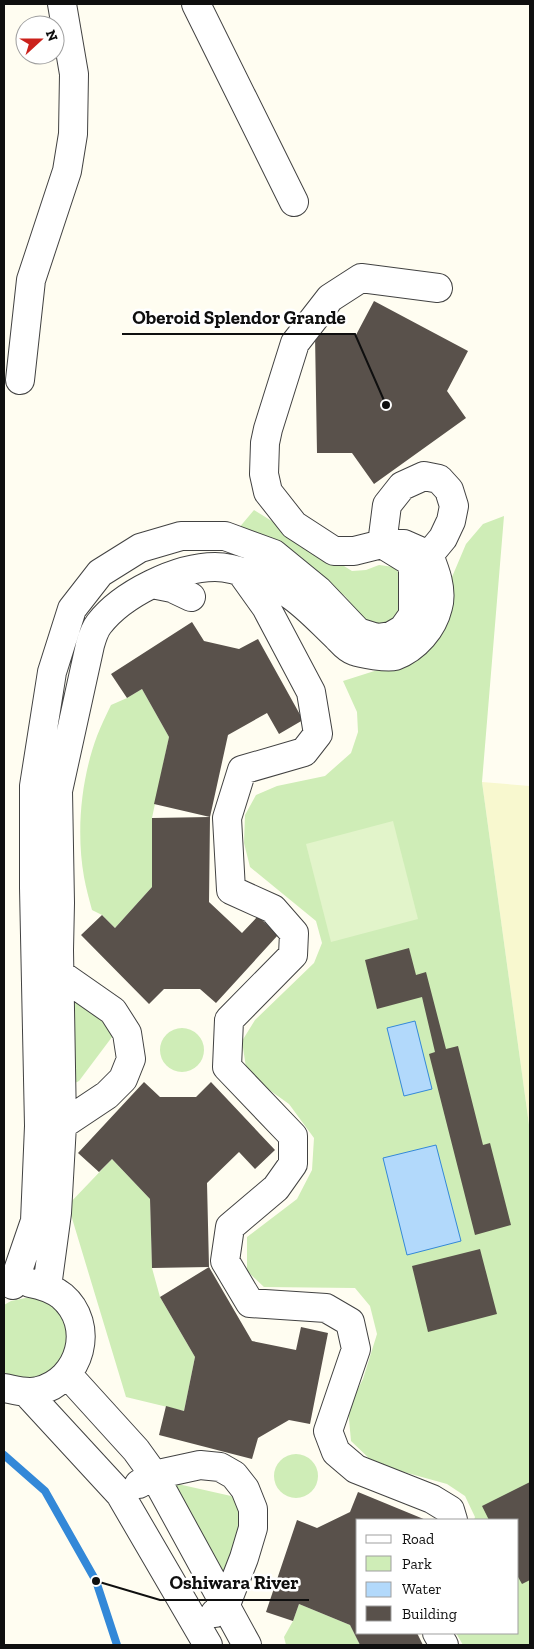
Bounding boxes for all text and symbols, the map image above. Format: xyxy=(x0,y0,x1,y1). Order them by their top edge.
north arrow xyxy=(15,15,65,65)
text: N xyxy=(42,28,62,44)
callout: Oberoid Splendor Grande xyxy=(122,300,355,334)
text: Oberoid Splendor Grande xyxy=(132,306,346,329)
legend xyxy=(356,1519,519,1634)
text: Road xyxy=(402,1530,435,1548)
text: Park xyxy=(402,1555,432,1573)
callout: Oshiwara River xyxy=(160,1566,309,1600)
text: Oshiwara River xyxy=(169,1571,299,1594)
text: Water xyxy=(402,1580,442,1598)
text: Building xyxy=(402,1605,457,1623)

